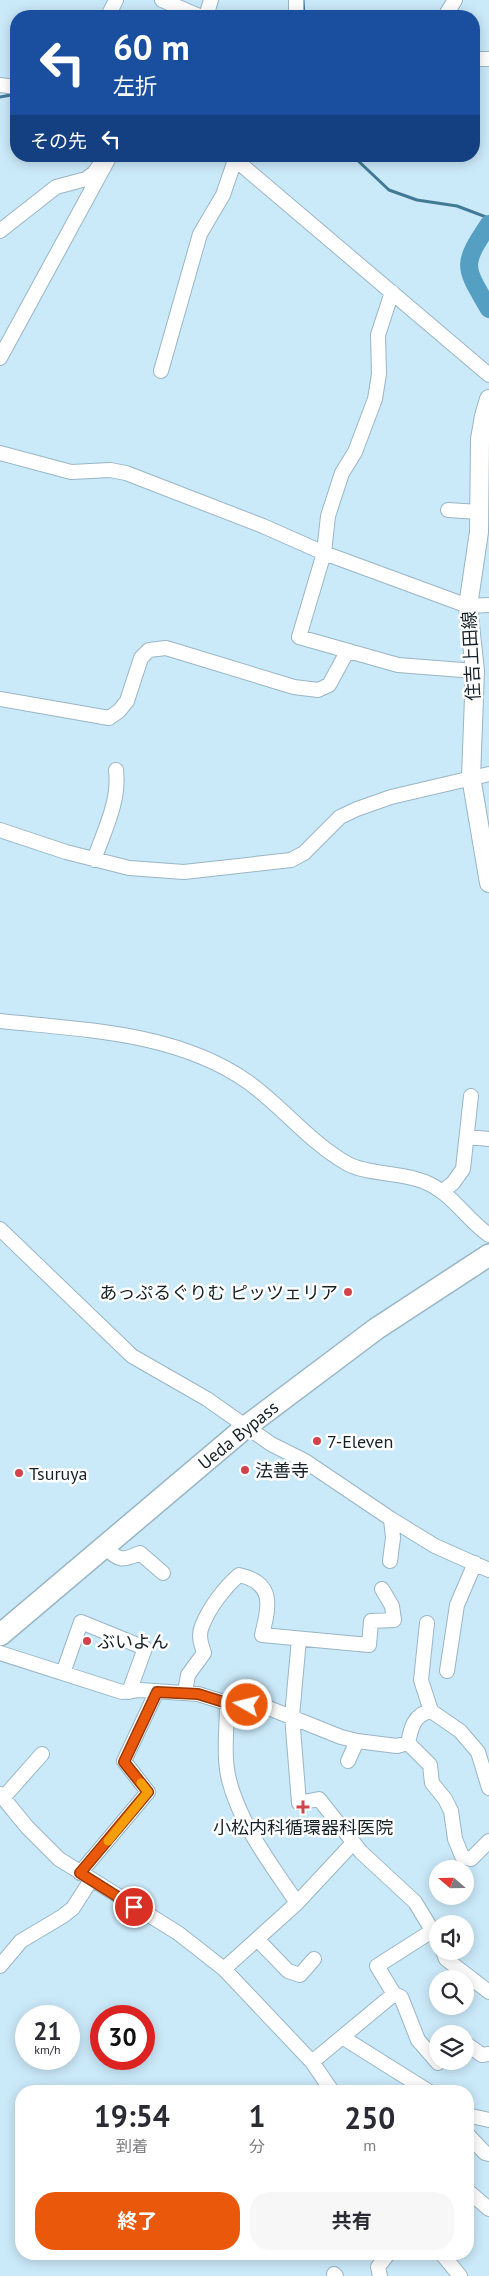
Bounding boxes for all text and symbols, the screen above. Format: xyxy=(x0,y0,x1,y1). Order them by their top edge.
text: 60 m xyxy=(113,24,190,70)
icon: left xyxy=(30,30,95,95)
text: 左折 xyxy=(113,72,157,100)
icon: left xyxy=(97,125,125,153)
text: その先 xyxy=(30,129,87,153)
street label: 住吉上田線 xyxy=(457,610,485,702)
place label: あっぷるぐりむ ピッツェリア xyxy=(99,1281,338,1304)
marker: あっぷるぐりむ ピッツェリア xyxy=(342,1286,354,1298)
street label: Ueda Bypass xyxy=(193,1396,283,1474)
place label: 7-Eleven xyxy=(327,1430,393,1453)
marker: 7-Eleven xyxy=(311,1435,323,1447)
place label: 法善寺 xyxy=(255,1459,309,1482)
place label: Tsuruya xyxy=(29,1462,88,1485)
marker: 法善寺 xyxy=(239,1464,251,1476)
marker: Tsuruya xyxy=(13,1467,25,1479)
place label: ぶいよん xyxy=(97,1630,169,1653)
marker: ぶいよん xyxy=(81,1635,93,1647)
position arrow xyxy=(220,1678,272,1730)
marker: 小松内科循環器科医院 xyxy=(296,1800,310,1814)
place label: 小松内科循環器科医院 xyxy=(213,1816,393,1839)
north arrow xyxy=(429,1860,474,1905)
map controls xyxy=(429,1860,474,2070)
pin xyxy=(113,1886,155,1928)
icon: arrive xyxy=(120,1893,148,1921)
button: sound xyxy=(429,1915,474,1960)
button: search xyxy=(429,1970,474,2015)
speed limit sign: 30 xyxy=(90,2005,155,2070)
text: 21 xyxy=(33,2015,62,2047)
button: layers xyxy=(429,2025,474,2070)
text: km/h xyxy=(34,2042,61,2057)
text: 19:54 xyxy=(94,2096,170,2135)
text: 1 xyxy=(249,2096,266,2135)
text: 250 xyxy=(344,2098,395,2137)
text: m xyxy=(363,2135,376,2155)
text: 到着 xyxy=(116,2136,148,2156)
text: 分 xyxy=(249,2136,265,2156)
button: 終了 xyxy=(35,2192,240,2250)
button: 共有 xyxy=(250,2192,454,2250)

